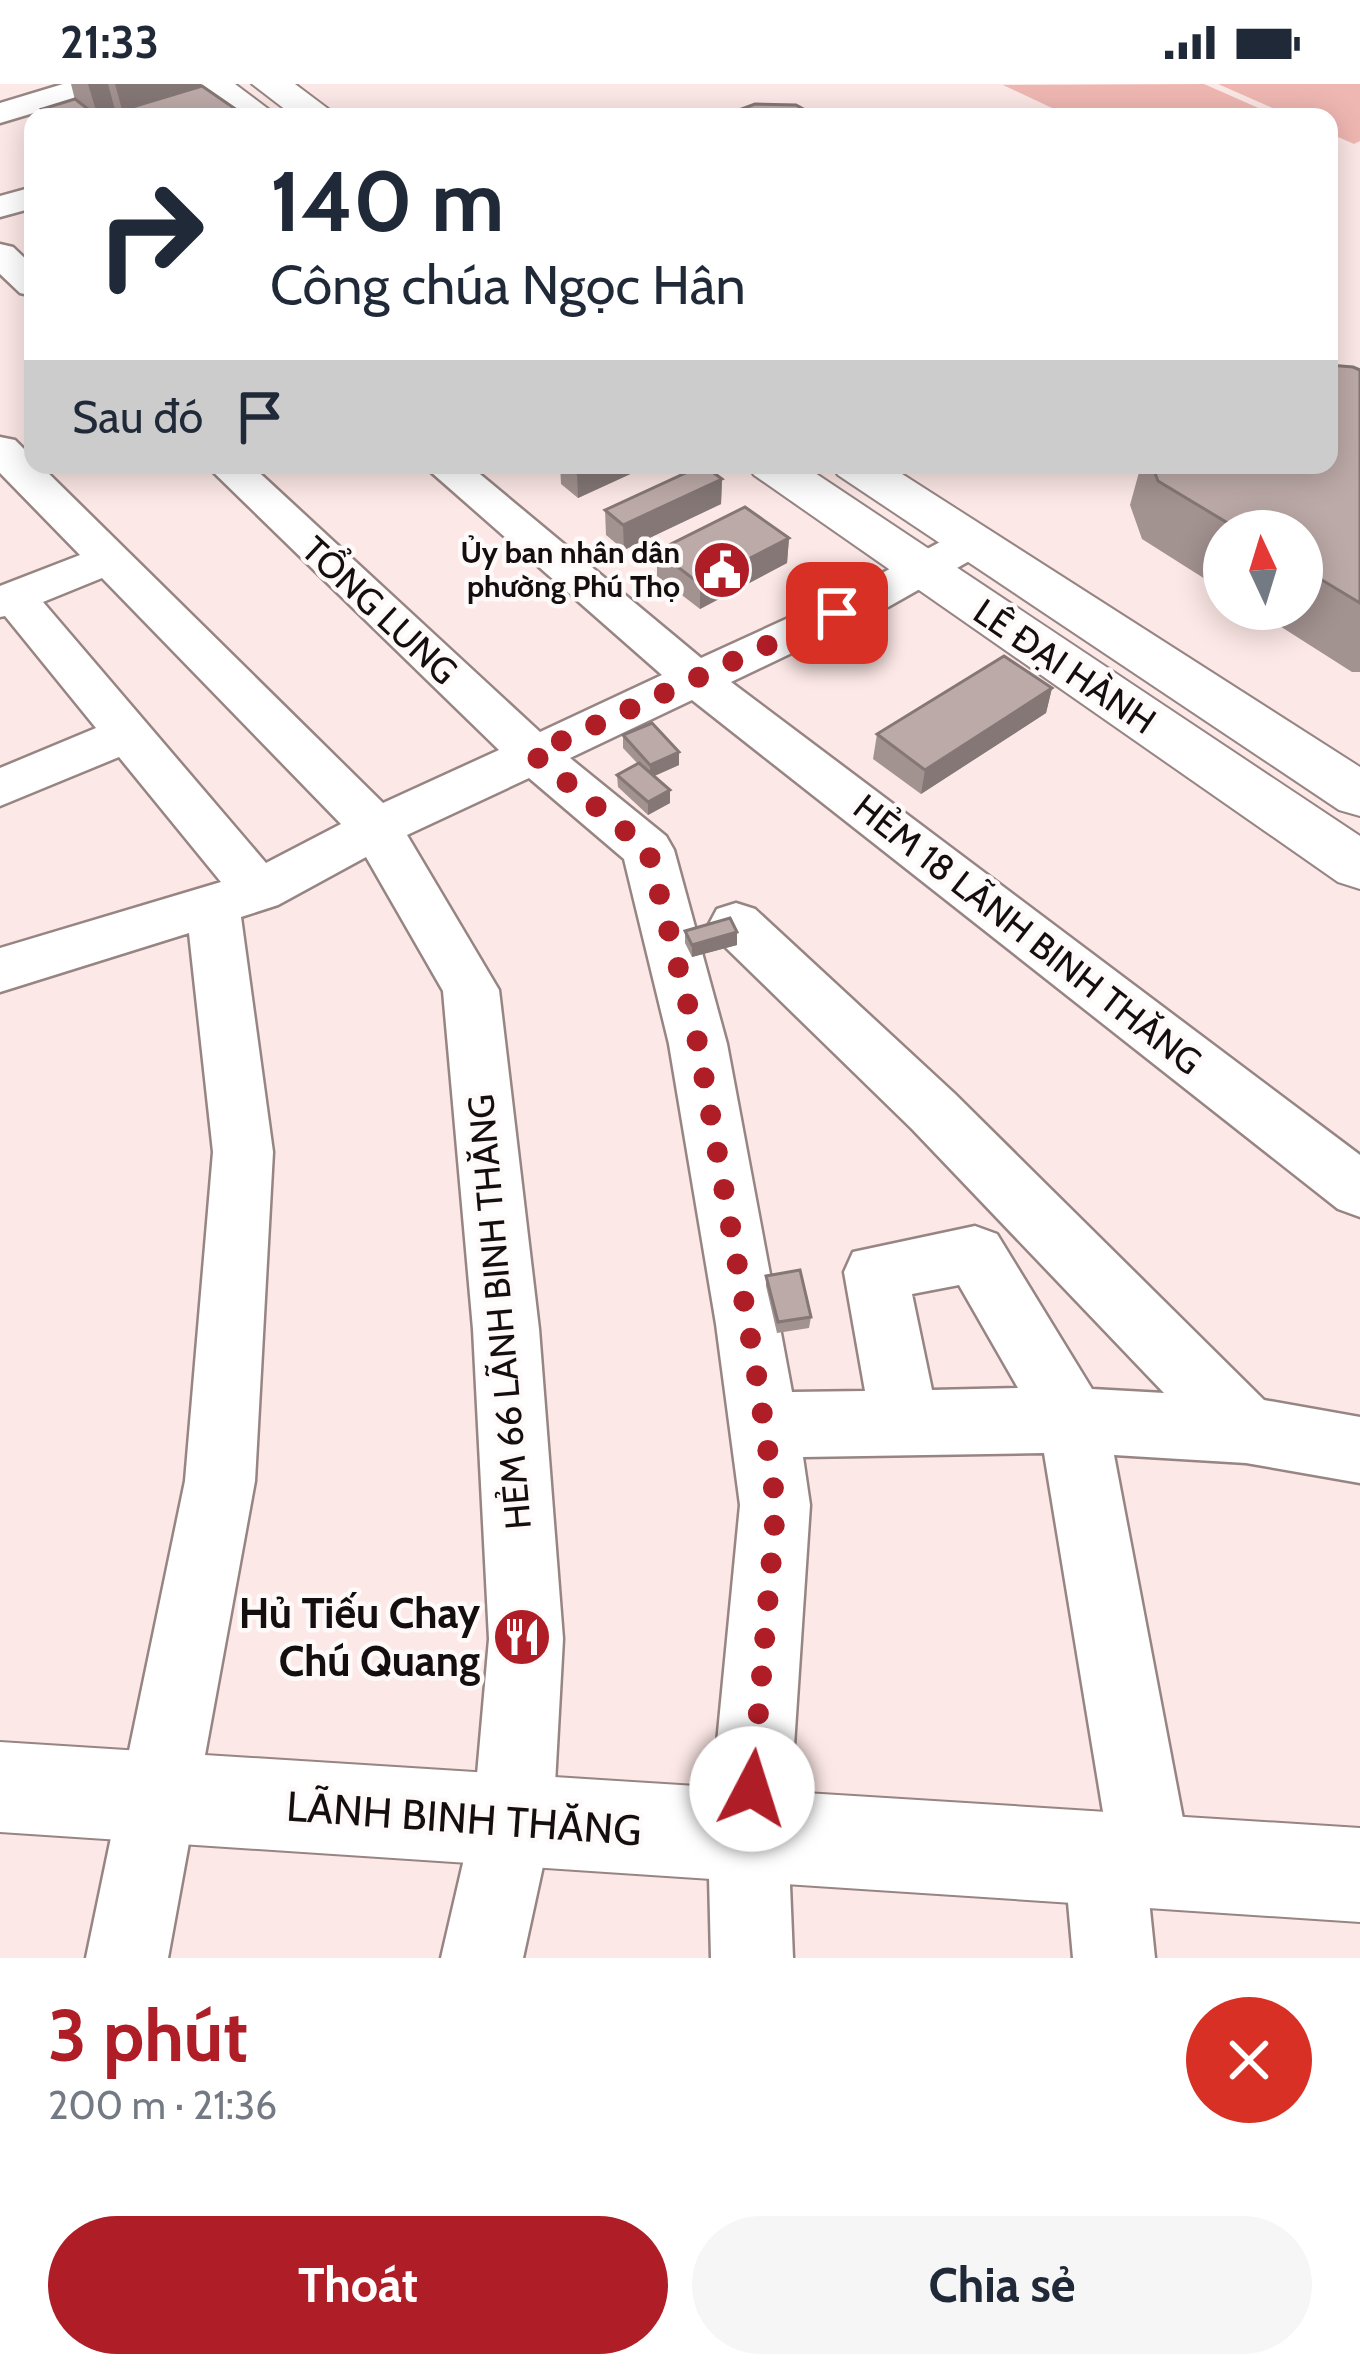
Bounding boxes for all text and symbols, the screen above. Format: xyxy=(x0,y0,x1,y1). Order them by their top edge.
text: 21:33 xyxy=(60,15,159,69)
text: 140 m xyxy=(270,150,504,252)
icon: right xyxy=(72,156,228,312)
text: Công chúa Ngọc Hân xyxy=(270,252,746,318)
icon: arrive xyxy=(227,384,293,450)
text: Sau đó xyxy=(72,390,203,444)
north arrow xyxy=(1203,510,1323,630)
map controls xyxy=(1203,510,1323,630)
street label: TỔNG LUNG xyxy=(293,525,468,693)
place label: Ủy ban nhân dân phường Phú Thọ xyxy=(460,534,680,605)
public building icon: Ủy ban nhân dân phường Phú Thọ xyxy=(691,539,753,601)
pin xyxy=(786,562,888,664)
icon: arrive xyxy=(804,580,870,646)
street label: LÊ ĐẠI HÀNH xyxy=(966,589,1164,743)
street label: HẺM 18 LÃNH BINH THĂNG xyxy=(845,785,1211,1083)
street label: HẺM 66 LÃNH BINH THĂNG xyxy=(458,1093,540,1531)
place label: Hủ Tiếu Chay Chú Quang xyxy=(239,1587,480,1687)
restaurant icon: Hủ Tiếu Chay Chú Quang xyxy=(491,1606,553,1668)
position arrow xyxy=(689,1726,815,1852)
street label: LÃNH BINH THĂNG xyxy=(285,1780,643,1856)
text: 3 phút xyxy=(48,1992,248,2079)
button: close xyxy=(1186,1997,1312,2123)
text: 200 m · 21:36 xyxy=(48,2081,277,2129)
button: Thoát xyxy=(48,2216,668,2354)
button: Chia sẻ xyxy=(692,2216,1312,2354)

